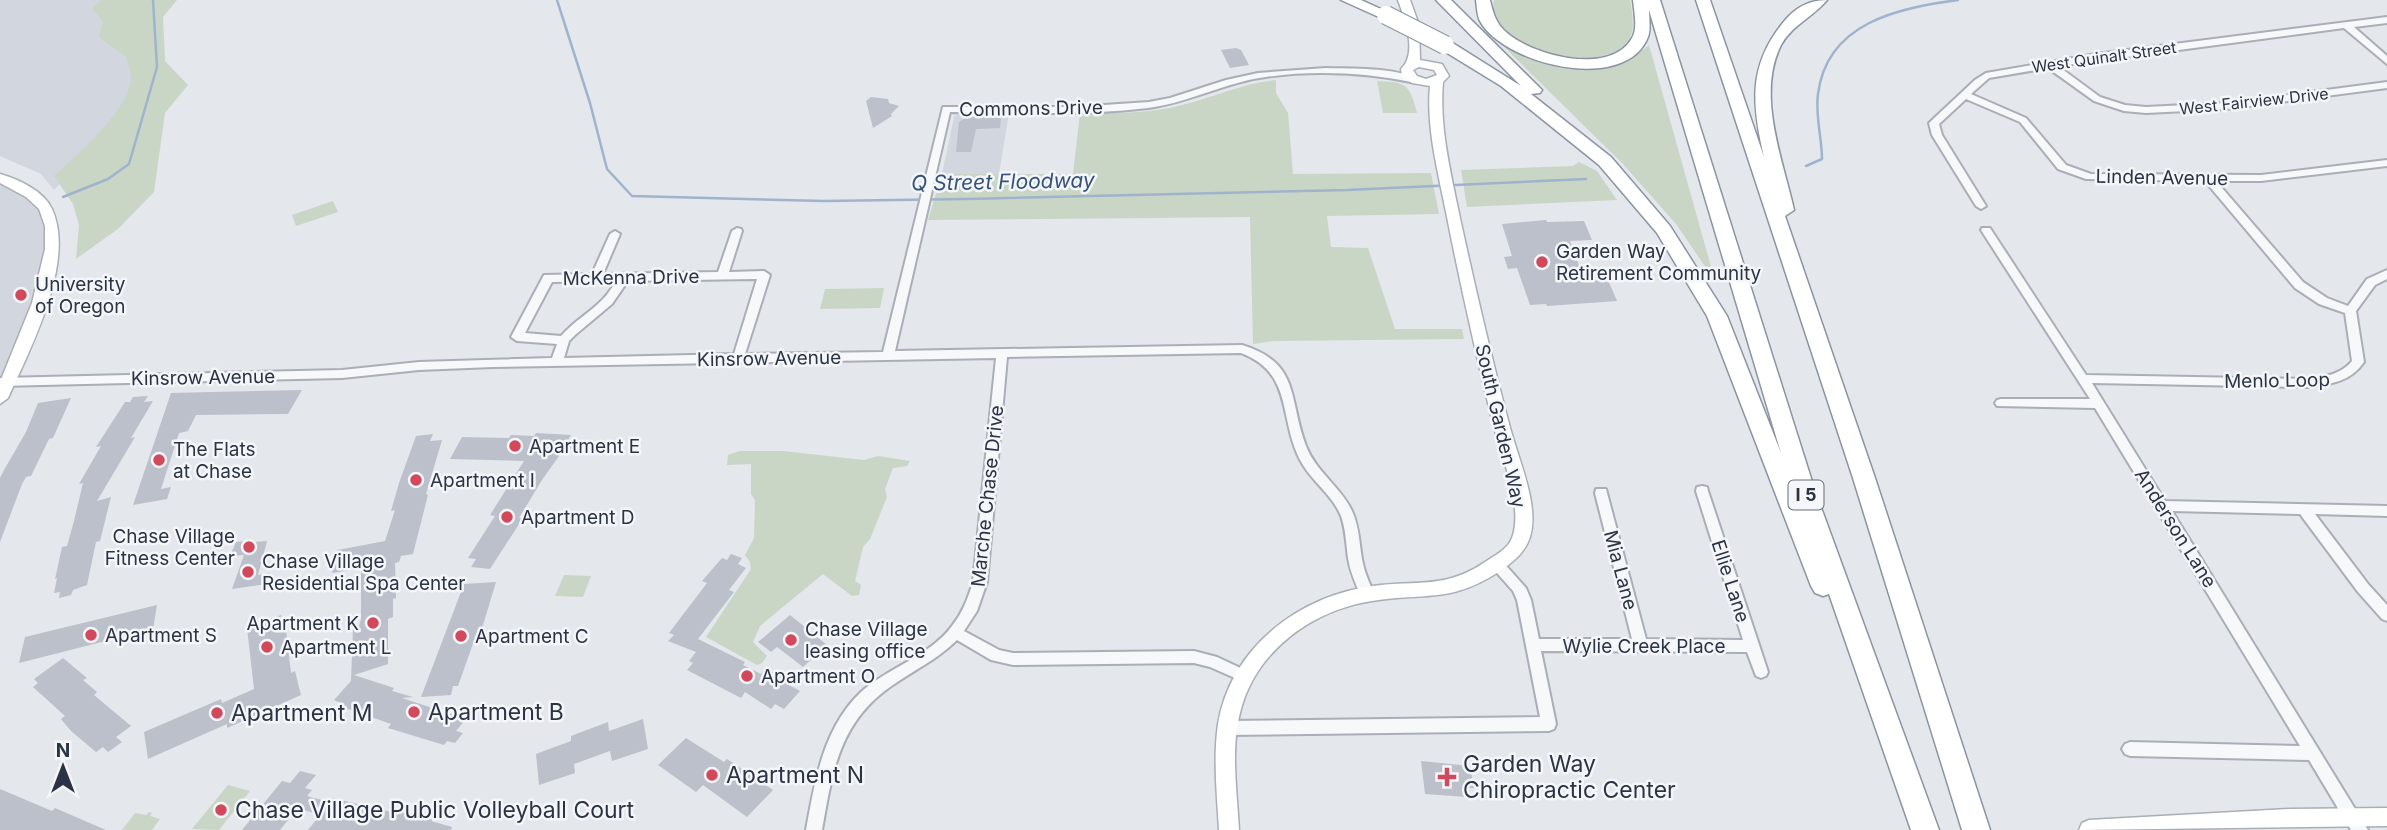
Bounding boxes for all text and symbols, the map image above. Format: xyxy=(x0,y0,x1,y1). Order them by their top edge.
street label: West Quinalt Street xyxy=(2031,37,2177,77)
street label: West Fairview Drive xyxy=(2178,83,2330,119)
street label: Commons Drive xyxy=(959,96,1103,121)
street label: Linden Avenue xyxy=(2096,165,2228,190)
water label: Q Street Floodway xyxy=(911,167,1096,196)
place label: Garden Way Retirement Community xyxy=(1556,240,1761,285)
marker: Garden Way Retirement Community xyxy=(1534,254,1550,270)
street label: McKenna Drive xyxy=(562,265,700,290)
place label: University of Oregon xyxy=(35,273,126,318)
marker: University of Oregon xyxy=(13,287,29,303)
street label: South Garden Way xyxy=(1470,342,1531,511)
street label: Kinsrow Avenue xyxy=(697,346,841,371)
street label: Kinsrow Avenue xyxy=(131,365,275,390)
street label: Menlo Loop xyxy=(2224,368,2330,393)
street label: Marche Chase Drive xyxy=(967,404,1008,588)
place label: Apartment E xyxy=(529,435,640,458)
place label: The Flats at Chase xyxy=(173,438,255,483)
marker: Apartment E xyxy=(507,438,523,454)
marker: The Flats at Chase xyxy=(151,452,167,468)
street label: Anderson Lane xyxy=(2130,465,2221,592)
place label: Apartment I xyxy=(430,469,535,492)
marker: Apartment I xyxy=(408,472,424,488)
road number: I 5 xyxy=(1788,480,1824,509)
place label: Apartment D xyxy=(521,506,634,529)
marker: Apartment D xyxy=(499,509,515,525)
place label: Chase Village Fitness Center xyxy=(105,525,235,570)
street label: Mia Lane xyxy=(1599,528,1642,612)
street label: Ellie Lane xyxy=(1706,537,1755,625)
marker: Chase Village Fitness Center xyxy=(241,539,257,555)
place label: Chase Village Residential Spa Center xyxy=(262,550,466,595)
marker: Chase Village Residential Spa Center xyxy=(240,564,256,580)
place label: Apartment K xyxy=(246,612,359,635)
marker: Apartment K xyxy=(365,615,381,631)
place label: Chase Village leasing office xyxy=(805,618,928,663)
place label: Apartment S xyxy=(105,624,217,647)
place label: Apartment C xyxy=(475,625,589,648)
marker: Apartment S xyxy=(83,627,99,643)
marker: Apartment C xyxy=(453,628,469,644)
marker: Chase Village leasing office xyxy=(783,632,799,648)
street label: Wylie Creek Place xyxy=(1562,635,1726,658)
place label: Apartment L xyxy=(281,636,392,659)
marker: Apartment L xyxy=(259,639,275,655)
place label: Apartment O xyxy=(761,665,875,688)
marker: Apartment O xyxy=(739,668,755,684)
place label: Apartment B xyxy=(428,698,564,726)
place label: Apartment M xyxy=(231,699,373,727)
marker: Apartment B xyxy=(406,704,422,720)
marker: Apartment M xyxy=(209,705,225,721)
north arrow xyxy=(28,732,98,802)
text: N xyxy=(56,739,70,762)
place label: Garden Way Chiropractic Center xyxy=(1463,750,1676,804)
place label: Apartment N xyxy=(726,761,864,789)
marker: Apartment N xyxy=(704,767,720,783)
marker: Garden Way Chiropractic Center xyxy=(1437,767,1457,787)
place label: Chase Village Public Volleyball Court xyxy=(235,796,635,824)
marker: Chase Village Public Volleyball Court xyxy=(213,802,229,818)

